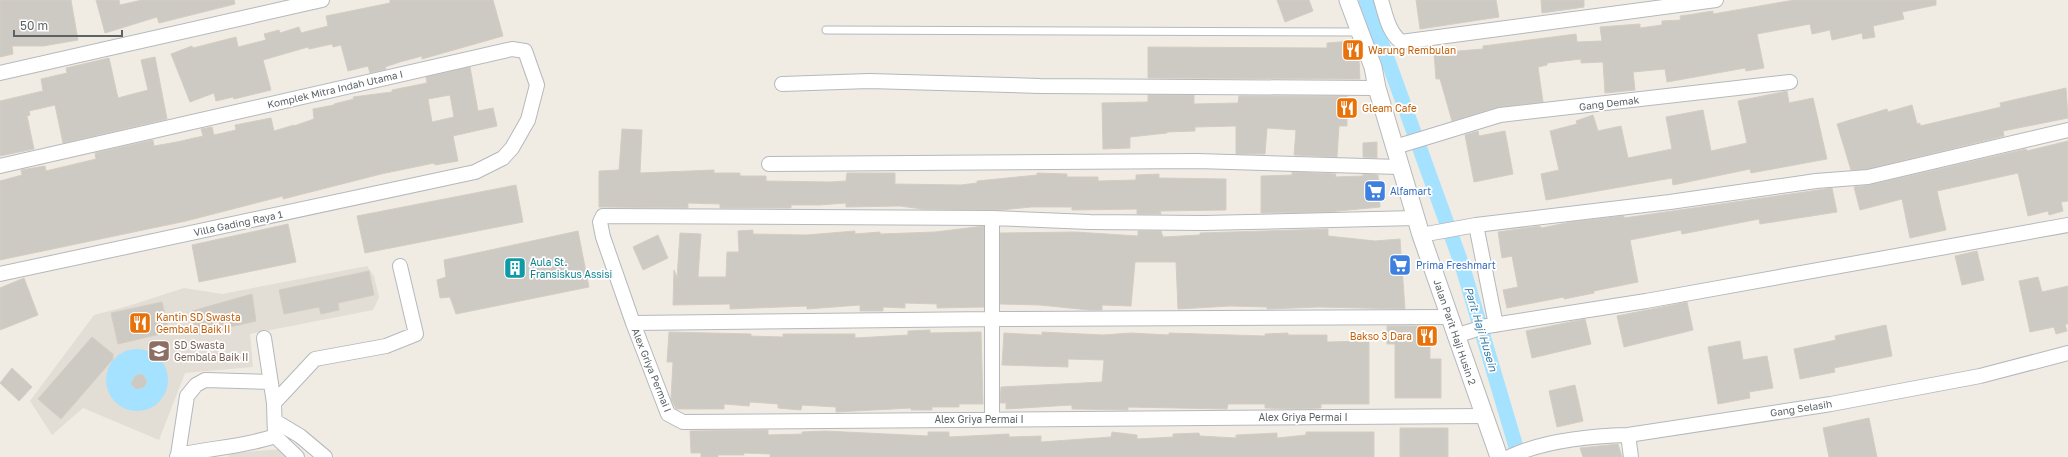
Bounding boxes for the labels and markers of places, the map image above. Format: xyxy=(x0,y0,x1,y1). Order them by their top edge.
restaurant icon: Warung Rembulan xyxy=(1340,37,1366,63)
place label: Warung Rembulan xyxy=(1368,44,1456,56)
restaurant icon: Gleam Cafe xyxy=(1334,95,1360,121)
place label: Gleam Cafe xyxy=(1362,102,1417,114)
supermarket icon: Alfamart xyxy=(1362,178,1388,204)
place label: Alfamart xyxy=(1390,185,1431,197)
supermarket icon: Prima Freshmart xyxy=(1387,252,1413,278)
building icon: Aula St. Fransiskus Assisi xyxy=(502,255,528,281)
place label: Aula St. Fransiskus Assisi xyxy=(530,256,612,280)
place label: Prima Freshmart xyxy=(1416,259,1496,271)
restaurant icon: Kantin SD Swasta Gembala Baik II xyxy=(127,310,153,336)
place label: Kantin SD Swasta Gembala Baik II xyxy=(156,311,241,335)
restaurant icon: Bakso 3 Dara xyxy=(1414,323,1440,349)
place label: Bakso 3 Dara xyxy=(1350,330,1412,342)
school or university icon: SD Swasta Gembala Baik II xyxy=(146,338,172,364)
place label: SD Swasta Gembala Baik II xyxy=(174,339,248,363)

